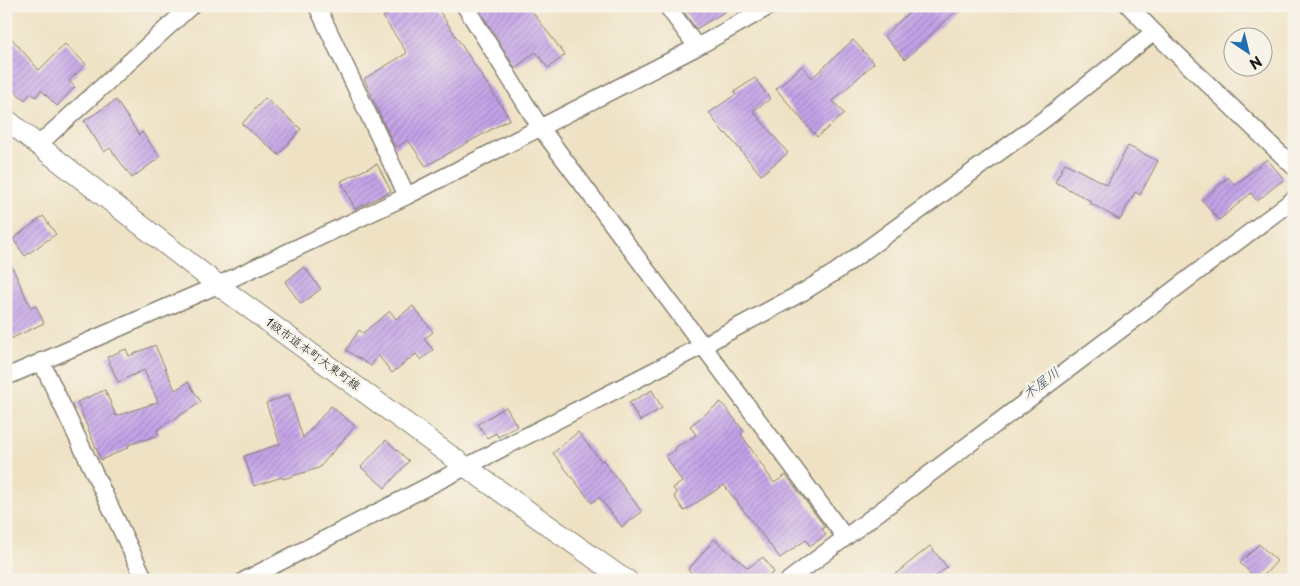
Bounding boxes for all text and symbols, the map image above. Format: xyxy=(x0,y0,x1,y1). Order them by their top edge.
north arrow xyxy=(1222,28,1272,78)
text: N xyxy=(1245,51,1266,75)
street label: 1級市道本町大東町線 xyxy=(262,313,365,394)
water label: 木屋川 xyxy=(1018,362,1064,404)

